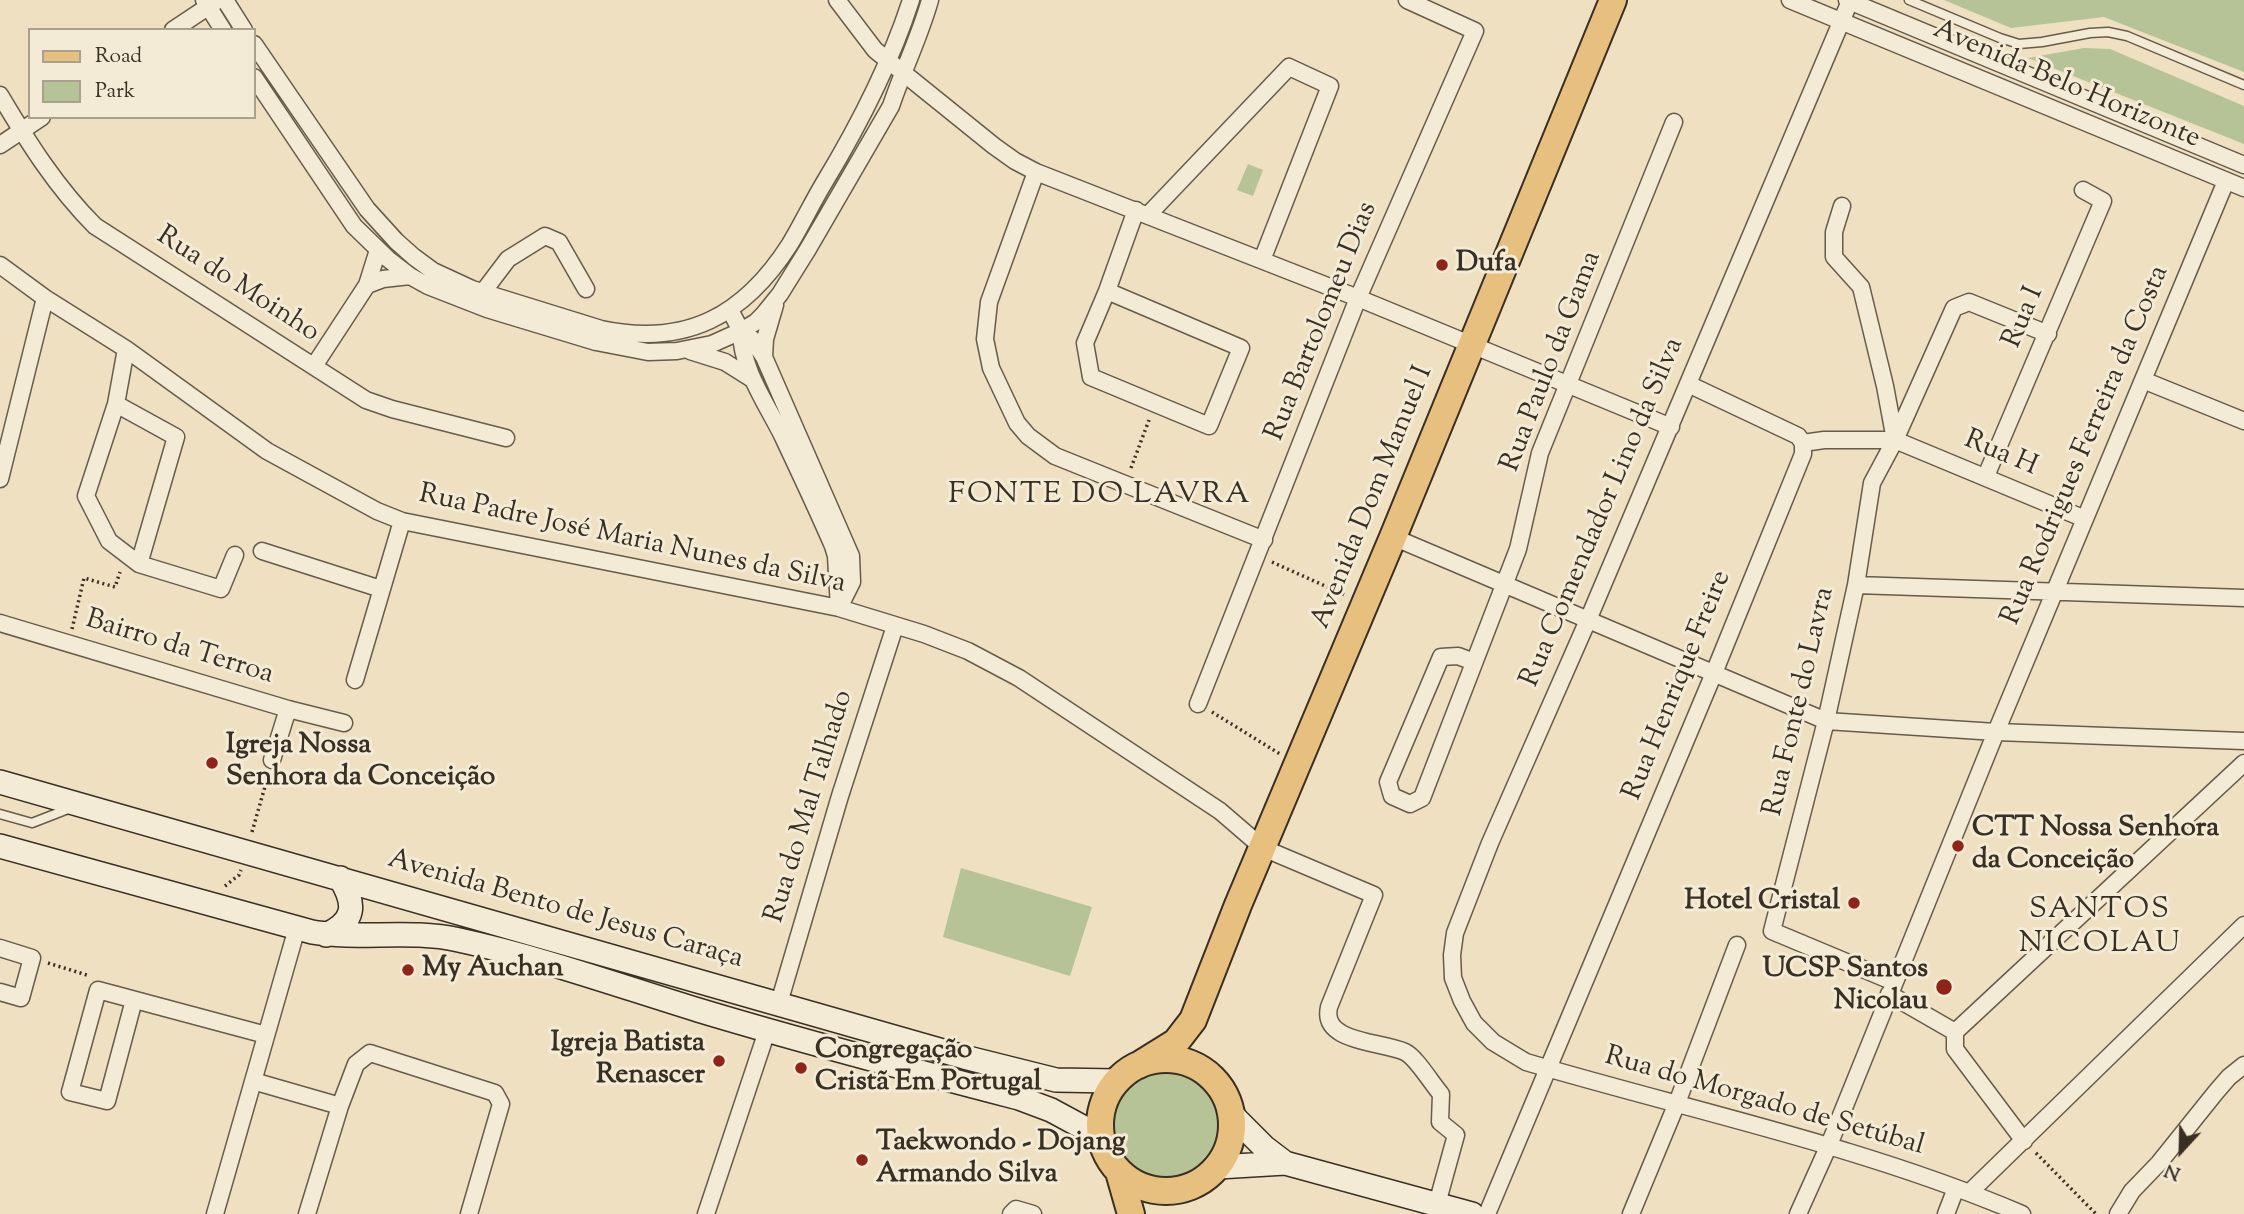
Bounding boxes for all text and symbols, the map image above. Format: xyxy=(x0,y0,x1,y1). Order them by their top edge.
street label: Avenida Belo Horizonte xyxy=(1927,14,2205,158)
legend xyxy=(28,28,256,119)
text: Road xyxy=(95,42,142,72)
text: Park xyxy=(95,77,135,107)
street label: Rua Bartolomeu Dias xyxy=(1260,198,1386,446)
street label: Rua do Moinho xyxy=(149,221,325,351)
street label: Rua Paulo da Gama xyxy=(1495,247,1611,477)
place label: Dufa xyxy=(1456,248,1517,282)
marker: Dufa xyxy=(1434,257,1450,273)
street label: Rua Rodrigues Ferreira da Costa xyxy=(1996,261,2178,631)
street label: Rua I xyxy=(1997,282,2053,354)
street label: Rua Comendador Lino da Silva xyxy=(1515,333,1693,693)
street label: Avenida Dom Manuel I xyxy=(1306,362,1442,634)
street label: Rua H xyxy=(1958,425,2042,485)
street label: Rua Padre José Maria Nunes da Silva xyxy=(416,479,848,603)
district label: FONTE DO LAVRA xyxy=(950,479,1250,515)
street label: Rua Henrique Freire xyxy=(1618,566,1740,806)
street label: Rua Fonte do Lavra xyxy=(1758,584,1844,820)
street label: Bairro da Terroa xyxy=(81,604,277,694)
street label: Rua do Mal Talhado xyxy=(760,687,862,927)
place label: Igreja Nossa Senhora da Conceição xyxy=(226,730,495,796)
marker: Igreja Nossa Senhora da Conceição xyxy=(204,755,220,771)
place label: CTT Nossa Senhora da Conceição xyxy=(1972,813,2219,879)
marker: CTT Nossa Senhora da Conceição xyxy=(1950,838,1966,854)
street label: Avenida Bento de Jesus Caraça xyxy=(383,844,747,978)
place label: Hotel Cristal xyxy=(1684,886,1840,920)
district label: SANTOS NICOLAU xyxy=(2020,894,2180,964)
marker: Hotel Cristal xyxy=(1846,895,1862,911)
place label: My Auchan xyxy=(422,953,564,987)
place label: UCSP Santos Nicolau xyxy=(1762,954,1928,1020)
marker: My Auchan xyxy=(400,962,416,978)
marker: UCSP Santos Nicolau xyxy=(1934,977,1954,997)
place label: Igreja Batista Renascer xyxy=(551,1028,705,1094)
place label: Congregação Cristã Em Portugal xyxy=(815,1035,1042,1101)
street label: Rua do Morgado de Setúbal xyxy=(1600,1041,1928,1165)
marker: Igreja Batista Renascer xyxy=(711,1053,727,1069)
marker: Congregação Cristã Em Portugal xyxy=(793,1060,809,1076)
north arrow xyxy=(2146,1116,2216,1186)
place label: Taekwondo - Dojang Armando Silva xyxy=(876,1127,1125,1193)
marker: Taekwondo - Dojang Armando Silva xyxy=(854,1152,870,1168)
text: N xyxy=(2161,1156,2185,1186)

